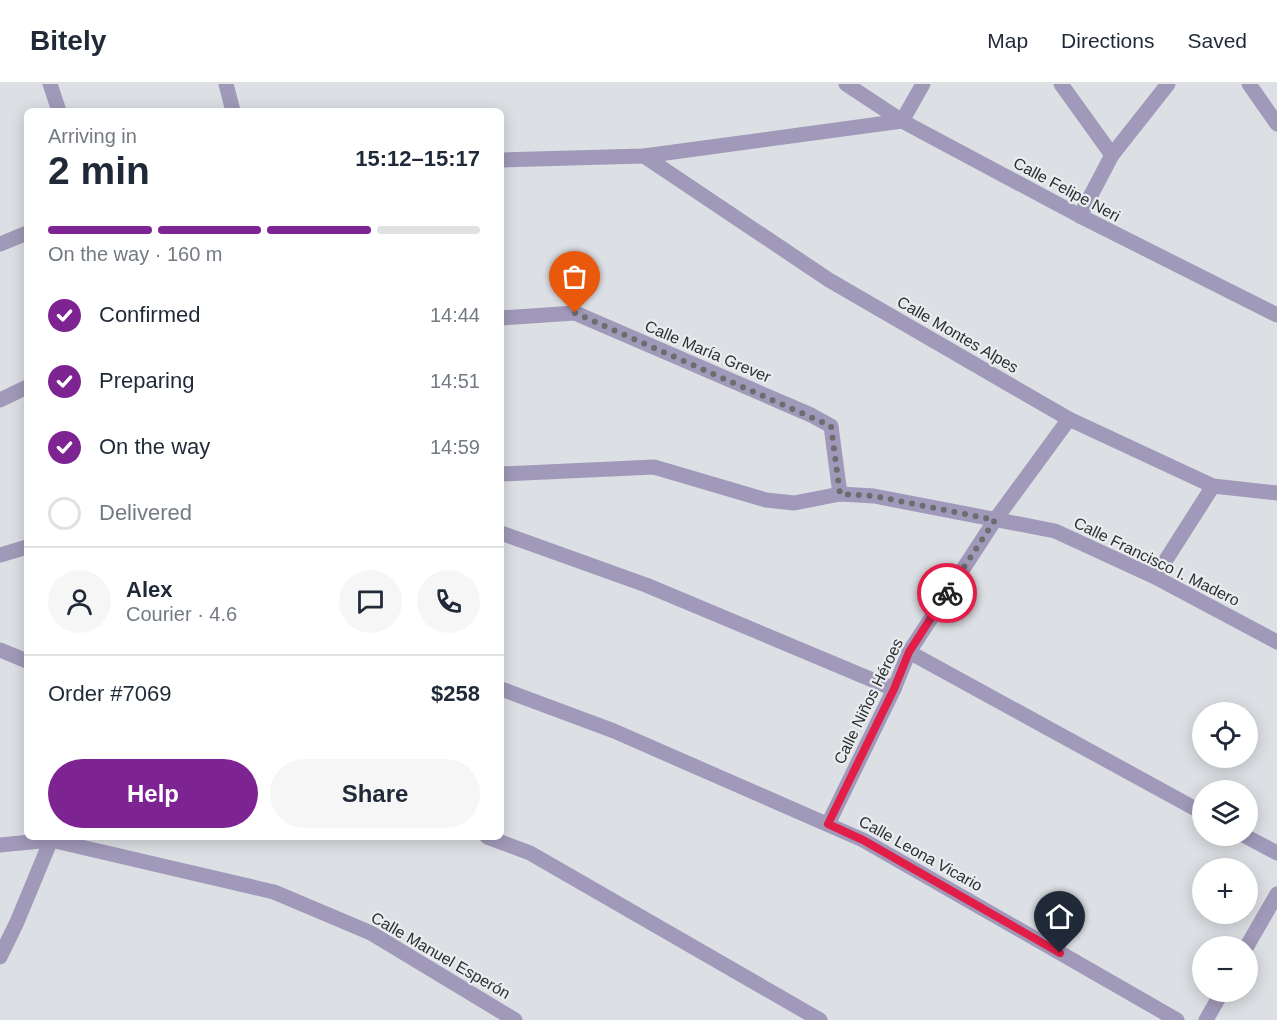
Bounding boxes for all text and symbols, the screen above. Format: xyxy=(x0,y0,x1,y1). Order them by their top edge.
text: Bitely xyxy=(30,25,106,56)
text: Map xyxy=(987,29,1028,52)
text: Directions xyxy=(1061,29,1154,52)
text: Saved xyxy=(1187,29,1247,52)
text: Arriving in xyxy=(48,125,137,147)
text: 15:12–15:17 xyxy=(355,146,480,171)
text: 2 min xyxy=(48,149,150,192)
street label: Calle Felipe Neri xyxy=(1011,154,1123,225)
text: On the way · 160 m xyxy=(48,243,223,265)
pin xyxy=(549,251,600,313)
icon: bag xyxy=(558,260,591,293)
street label: Calle Montes Alpes xyxy=(894,293,1021,376)
icon: check xyxy=(48,299,81,332)
text: Confirmed xyxy=(99,302,200,327)
text: 14:44 xyxy=(430,304,480,326)
street label: Calle María Grever xyxy=(642,317,774,386)
icon: check xyxy=(48,365,81,398)
text: Preparing xyxy=(99,368,194,393)
text: 14:51 xyxy=(430,370,480,392)
icon: check xyxy=(48,431,81,464)
text: On the way xyxy=(99,434,210,459)
text: 14:59 xyxy=(430,436,480,458)
text: Delivered xyxy=(99,500,192,525)
street label: Calle Francisco I. Madero xyxy=(1071,514,1243,609)
courier xyxy=(917,563,977,623)
button: person xyxy=(48,570,111,633)
button: chat xyxy=(339,570,402,633)
button: phone xyxy=(417,570,480,633)
text: Alex xyxy=(126,577,172,602)
icon: bike xyxy=(931,577,964,610)
text: Courier · 4.6 xyxy=(126,603,237,625)
street label: Calle Niños Héroes xyxy=(831,636,906,767)
text: Order #7069 xyxy=(48,681,172,706)
text: $258 xyxy=(431,681,480,706)
map controls xyxy=(1192,702,1258,1002)
button: locate xyxy=(1192,702,1258,768)
button: Help xyxy=(48,759,258,828)
button: Share xyxy=(270,759,480,828)
button: layers xyxy=(1192,780,1258,846)
street label: Calle Leona Vicario xyxy=(856,812,986,894)
button: + xyxy=(1192,858,1258,924)
pin xyxy=(1034,891,1085,953)
icon: home xyxy=(1043,900,1076,933)
street label: Calle Manuel Esperón xyxy=(368,909,513,1002)
button: − xyxy=(1192,936,1258,1002)

